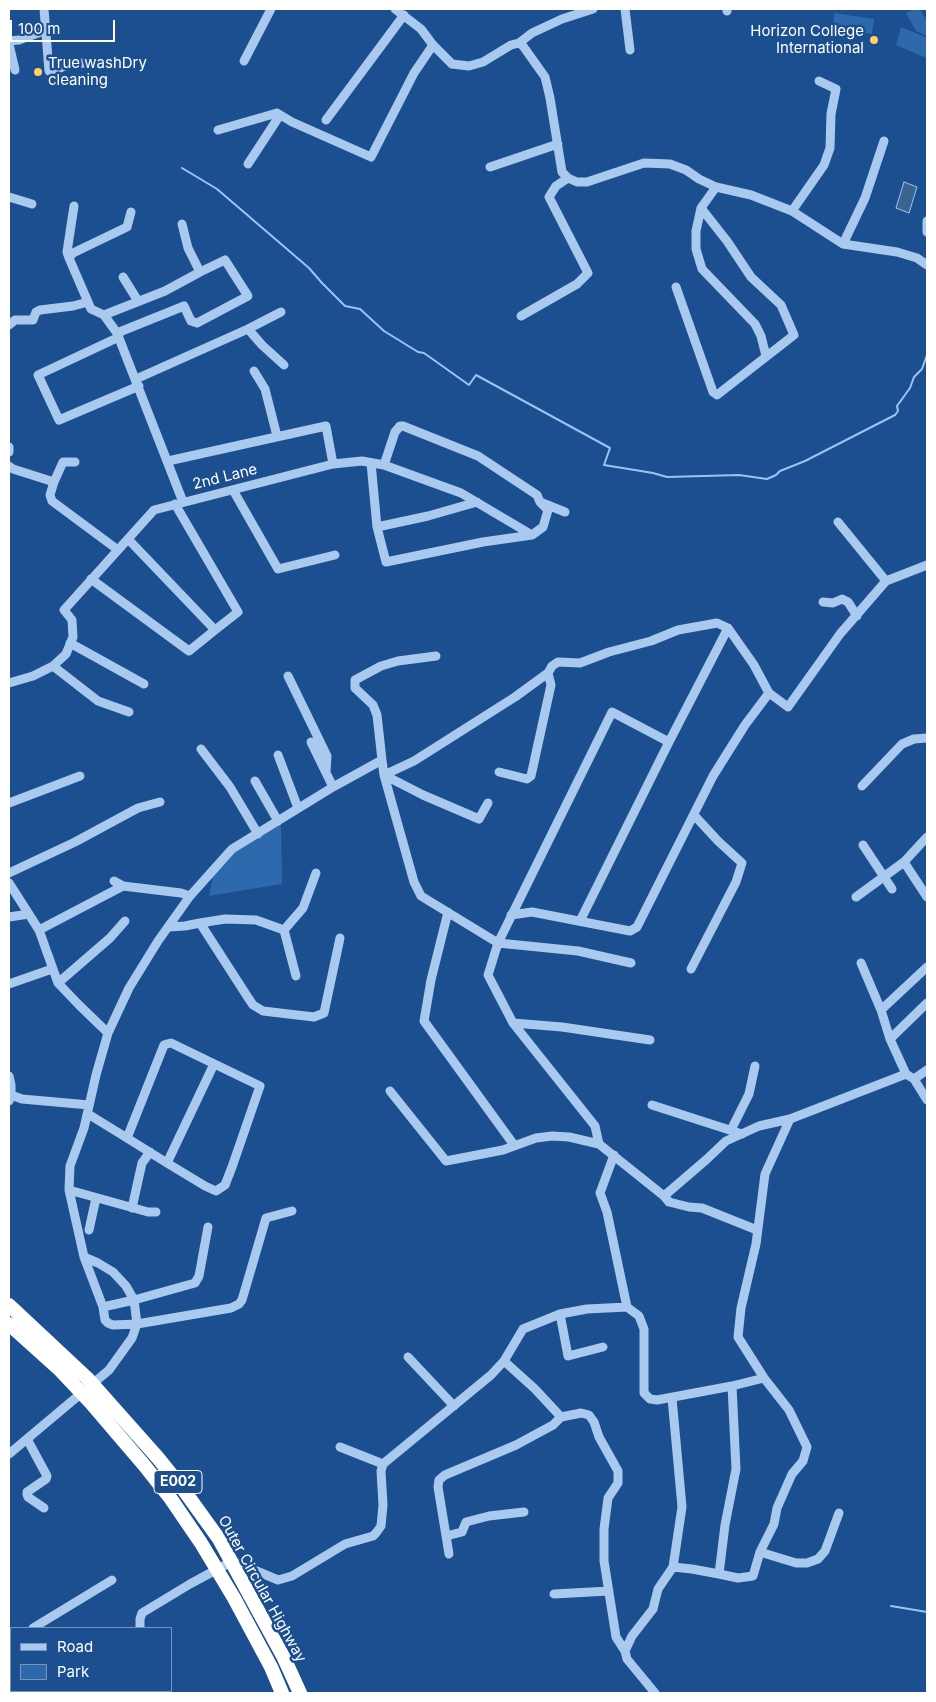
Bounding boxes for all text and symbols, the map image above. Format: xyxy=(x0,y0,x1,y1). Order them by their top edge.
scale bar xyxy=(12,10,118,42)
text: 100 m xyxy=(18,19,60,38)
place label: Horizon College International xyxy=(750,22,864,57)
marker: Horizon College International xyxy=(868,34,880,46)
place label: True washDry cleaning xyxy=(48,54,147,89)
marker: True washDry cleaning xyxy=(32,66,44,78)
street label: 2nd Lane xyxy=(191,460,259,494)
road number: E002 xyxy=(154,1470,202,1494)
street label: Outer Circular Highway xyxy=(214,1513,310,1665)
legend xyxy=(10,1627,172,1692)
text: Road xyxy=(57,1637,93,1656)
text: Park xyxy=(57,1662,89,1681)

